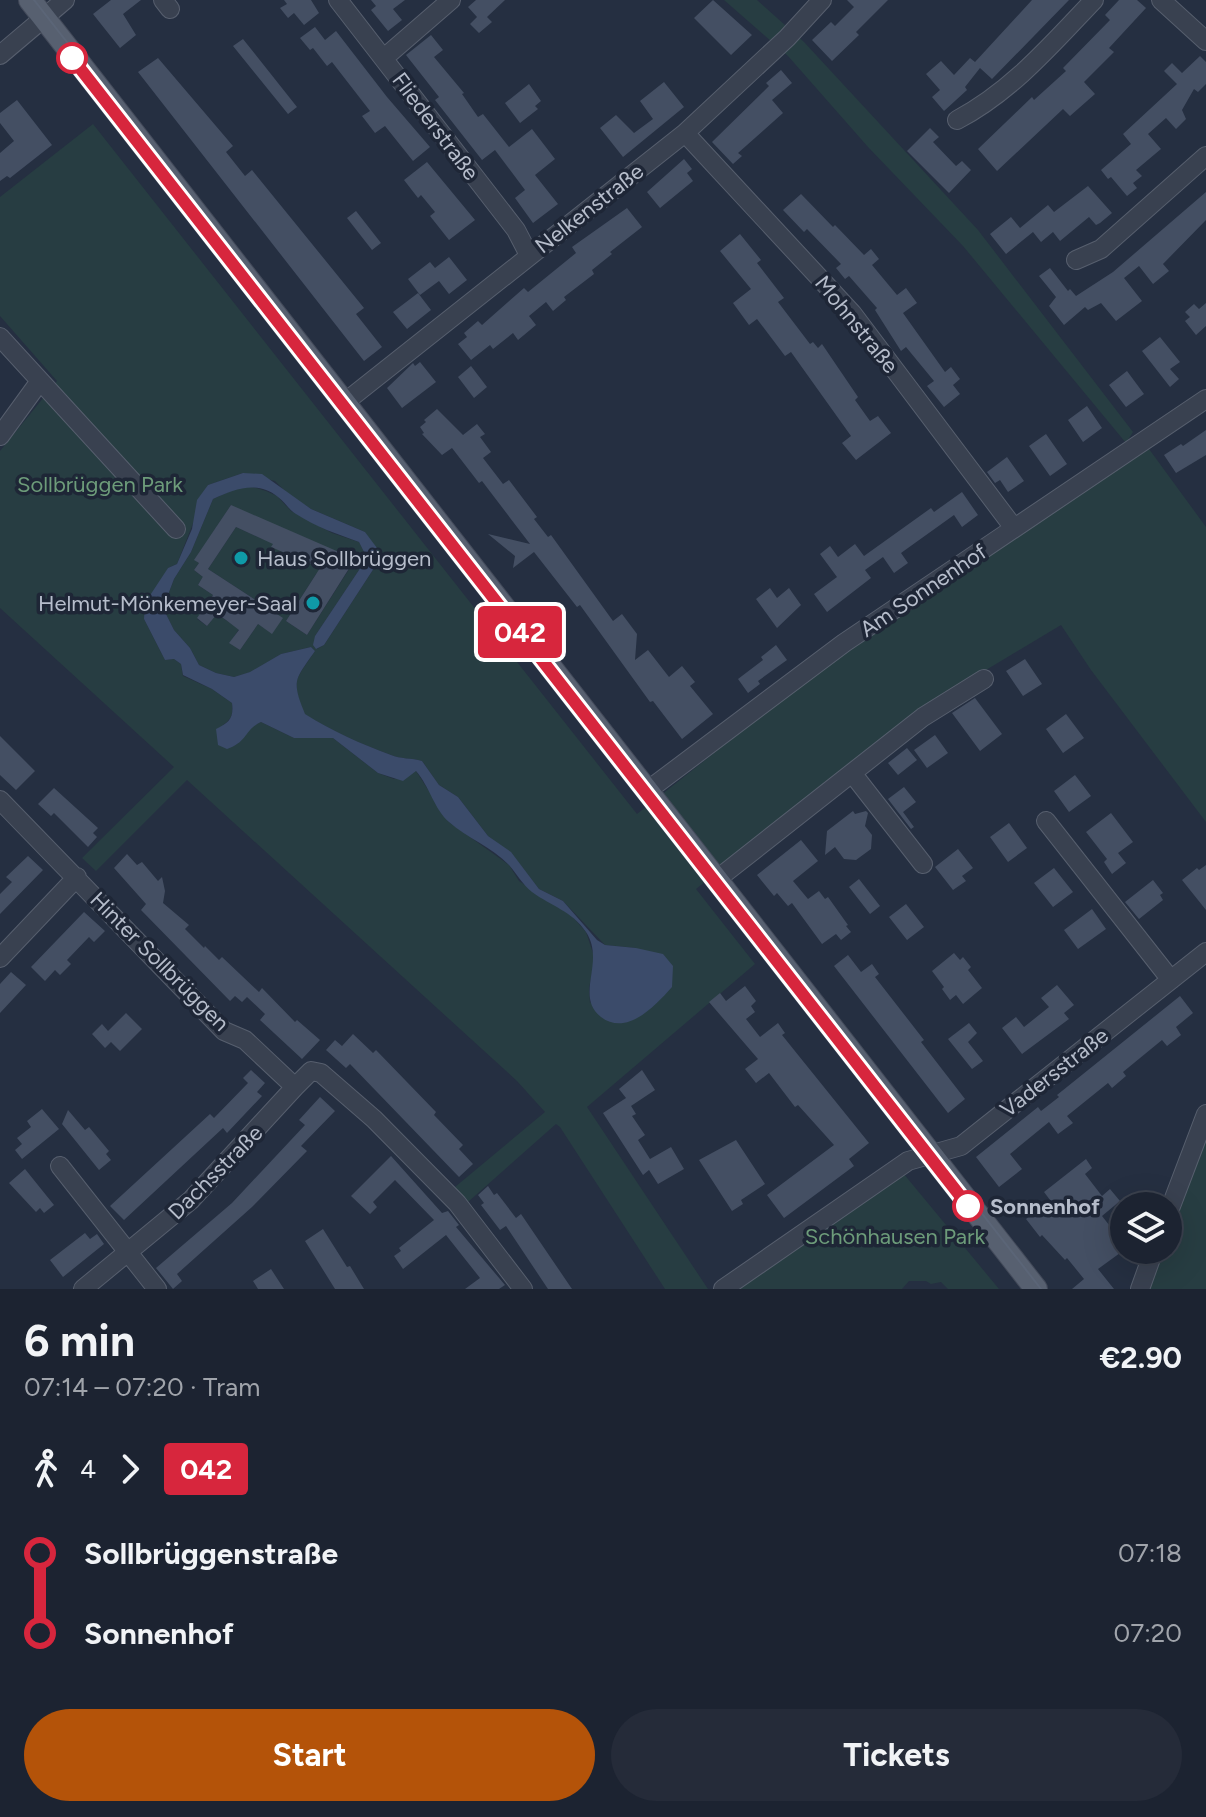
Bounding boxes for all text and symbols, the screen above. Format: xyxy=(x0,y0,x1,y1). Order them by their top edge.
unlabelled marker xyxy=(57,43,87,73)
street label: Fliederstraße xyxy=(386,67,485,185)
street label: Nelkenstraße xyxy=(530,158,649,259)
street label: Mohnstraße xyxy=(809,270,904,378)
park label: Sollbrüggen Park xyxy=(17,471,183,498)
street label: Am Sonnenhof xyxy=(855,538,993,643)
place label: Haus Sollbrüggen xyxy=(257,545,431,572)
marker: Haus Sollbrüggen xyxy=(232,549,250,567)
place label: Helmut-Mönkemeyer-Saal xyxy=(38,590,297,617)
marker: Helmut-Mönkemeyer-Saal xyxy=(304,594,322,612)
line badge: 042 xyxy=(474,606,566,658)
text: 042 xyxy=(494,615,546,649)
street label: Hinter Sollbrüggen xyxy=(84,886,235,1037)
street label: Vadersstraße xyxy=(995,1022,1114,1123)
street label: Dachsstraße xyxy=(163,1120,268,1225)
marker: Sonnenhof xyxy=(953,1191,983,1221)
map controls xyxy=(1110,1192,1182,1264)
button: layers xyxy=(1110,1192,1182,1264)
place label: Sonnenhof xyxy=(990,1193,1100,1220)
park label: Schönhausen Park xyxy=(805,1223,985,1250)
text: 6 min xyxy=(24,1314,135,1367)
text: €2.90 xyxy=(1100,1339,1182,1376)
text: 07:14 – 07:20 · Tram xyxy=(24,1371,260,1403)
icon: walk xyxy=(24,1447,68,1491)
icon: forward xyxy=(108,1447,152,1491)
text: 042 xyxy=(180,1452,232,1486)
text: 4 xyxy=(80,1453,96,1485)
text: Sollbrüggenstraße xyxy=(84,1535,338,1572)
text: 07:18 xyxy=(1118,1537,1182,1569)
text: Sonnenhof xyxy=(84,1615,234,1652)
text: 07:20 xyxy=(1114,1617,1182,1649)
button: Start xyxy=(24,1709,595,1801)
button: Tickets xyxy=(611,1709,1182,1801)

